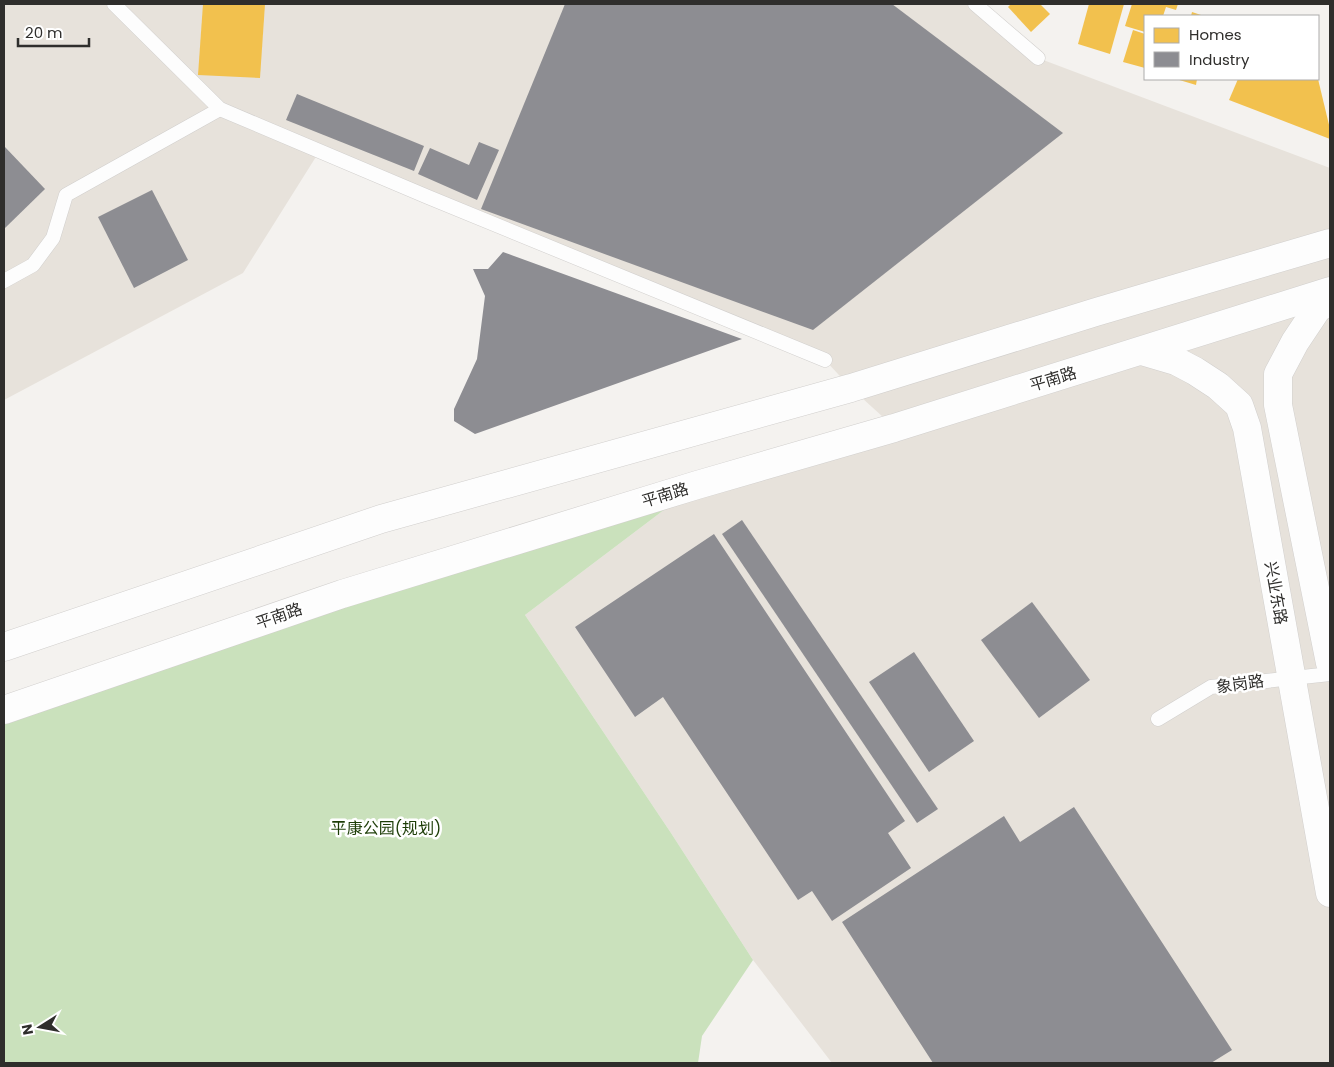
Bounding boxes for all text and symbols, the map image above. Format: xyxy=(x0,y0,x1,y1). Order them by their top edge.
scale bar xyxy=(18,15,89,47)
legend xyxy=(1144,15,1319,80)
text: 20 m xyxy=(25,22,63,43)
text: Homes xyxy=(1189,24,1242,45)
text: Industry xyxy=(1189,49,1250,70)
street label: 平南路 xyxy=(1027,361,1079,397)
street label: 平南路 xyxy=(639,477,691,513)
street label: 兴业东路 xyxy=(1259,559,1293,627)
street label: 平南路 xyxy=(253,597,305,635)
street label: 象岗路 xyxy=(1215,669,1265,699)
park label: 平康公园(规划) xyxy=(331,817,441,840)
north arrow xyxy=(15,1002,65,1052)
text: N xyxy=(16,1022,38,1037)

